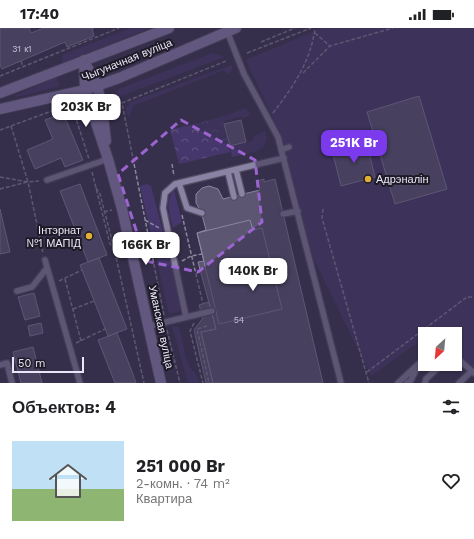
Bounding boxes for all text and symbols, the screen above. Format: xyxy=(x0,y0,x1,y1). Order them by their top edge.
text: 17:40 xyxy=(20,5,59,23)
street label: Чыгуначная вуліца xyxy=(80,36,175,84)
house number: 31 к1 xyxy=(12,44,32,54)
pin: 203K Br xyxy=(49,94,123,128)
text: 203K Br xyxy=(61,99,111,114)
pin: 251K Br xyxy=(317,130,391,164)
text: 251K Br xyxy=(330,135,378,150)
place label: Адрэналін xyxy=(376,173,429,186)
marker: Адрэналін xyxy=(363,174,373,184)
place label: Інтэрнат №1 МАПІД xyxy=(26,224,82,250)
marker: Інтэрнат №1 МАПІД xyxy=(84,231,94,241)
pin: 166K Br xyxy=(109,232,183,266)
text: 166K Br xyxy=(122,237,170,252)
pin: 140K Br xyxy=(216,258,290,292)
text: 140K Br xyxy=(228,263,278,278)
street label: Уманская вуліца xyxy=(146,284,176,371)
house number: 54 xyxy=(234,315,245,325)
north arrow xyxy=(418,327,462,371)
map controls xyxy=(418,327,462,371)
scale bar xyxy=(12,355,84,374)
text: 50 m xyxy=(18,357,45,370)
icon: filters xyxy=(440,396,462,418)
text: Объектов: 4 xyxy=(12,397,116,417)
text: 251 000 Br xyxy=(136,456,225,476)
icon: home xyxy=(44,457,92,505)
icon: heart xyxy=(440,470,462,492)
text: 2-комн. · 74 m² xyxy=(136,476,230,491)
text: Квартира xyxy=(136,491,192,506)

